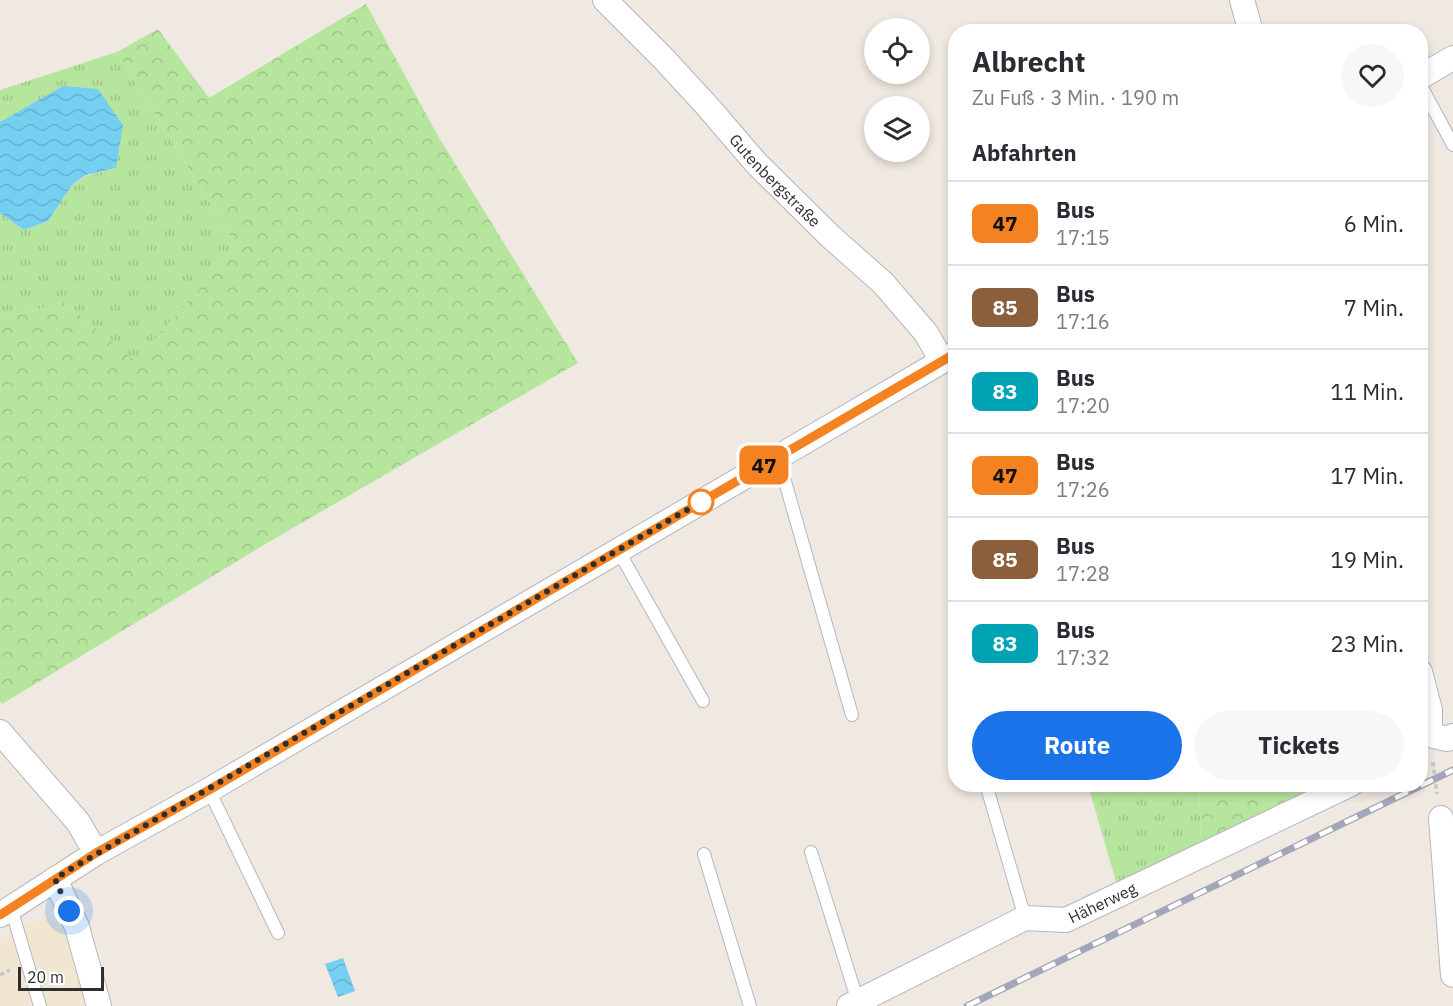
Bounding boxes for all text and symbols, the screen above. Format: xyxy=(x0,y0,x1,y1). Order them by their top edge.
map controls xyxy=(864,18,930,162)
button: locate xyxy=(864,18,930,84)
text: Albrecht xyxy=(972,43,1086,80)
button: heart xyxy=(1341,44,1404,107)
text: Zu Fuß · 3 Min. · 190 m xyxy=(972,84,1179,111)
button: layers xyxy=(864,96,930,162)
street label: Gutenbergstraße xyxy=(725,130,825,231)
text: Abfahrten xyxy=(972,138,1077,167)
text: Bus xyxy=(1056,195,1095,224)
text: 47 xyxy=(992,209,1018,237)
text: 6 Min. xyxy=(1344,209,1404,238)
text: 17:15 xyxy=(1056,224,1110,251)
text: Bus xyxy=(1056,279,1095,308)
text: 85 xyxy=(992,293,1018,321)
text: 7 Min. xyxy=(1344,293,1404,322)
text: 17:16 xyxy=(1056,308,1110,335)
text: Bus xyxy=(1056,363,1095,392)
text: 83 xyxy=(992,377,1018,405)
text: 11 Min. xyxy=(1331,377,1404,406)
text: 17:20 xyxy=(1056,392,1110,419)
line badge: 47 xyxy=(737,446,791,484)
text: Bus xyxy=(1056,447,1095,476)
text: 47 xyxy=(751,451,777,479)
text: 47 xyxy=(992,461,1018,489)
text: 17 Min. xyxy=(1331,461,1404,490)
text: 17:26 xyxy=(1056,476,1110,503)
unlabelled marker xyxy=(688,489,714,515)
text: Bus xyxy=(1056,531,1095,560)
text: 85 xyxy=(992,545,1018,573)
text: 19 Min. xyxy=(1331,545,1404,574)
text: 17:28 xyxy=(1056,560,1110,587)
text: Bus xyxy=(1056,615,1095,644)
text: 83 xyxy=(992,629,1018,657)
text: 23 Min. xyxy=(1331,629,1404,658)
text: 17:32 xyxy=(1056,644,1110,671)
button: Route xyxy=(972,711,1182,780)
button: Tickets xyxy=(1194,711,1404,780)
street label: Häherweg xyxy=(1065,878,1140,927)
your location xyxy=(54,896,84,926)
scale bar xyxy=(18,964,104,992)
text: 20 m xyxy=(27,967,64,987)

